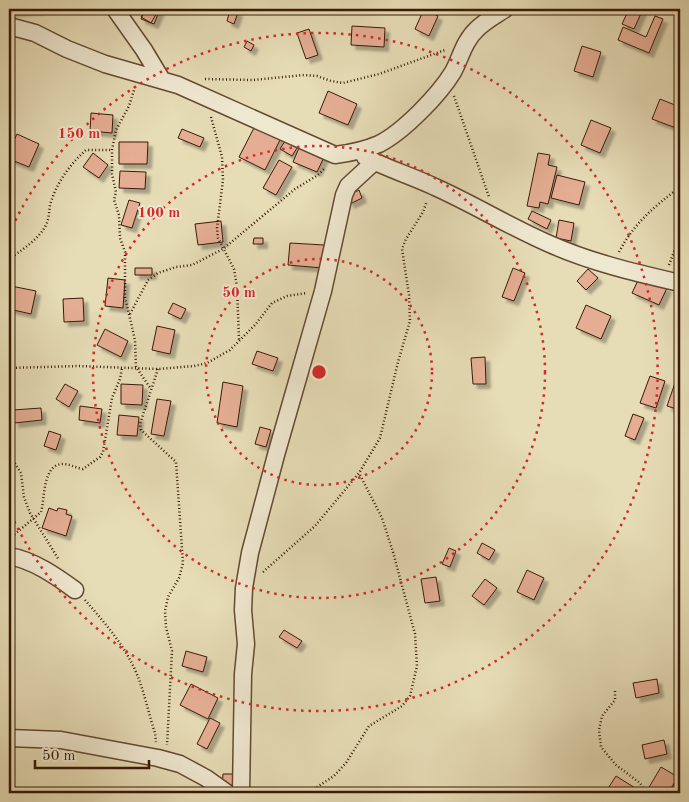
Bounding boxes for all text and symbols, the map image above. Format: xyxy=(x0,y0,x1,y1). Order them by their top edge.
text: 150 m xyxy=(58,127,100,142)
text: 100 m xyxy=(138,206,180,221)
text: 50 m xyxy=(222,286,256,301)
centre of rings xyxy=(310,363,328,381)
scale bar xyxy=(35,737,149,769)
text: 50 m xyxy=(42,749,76,764)

